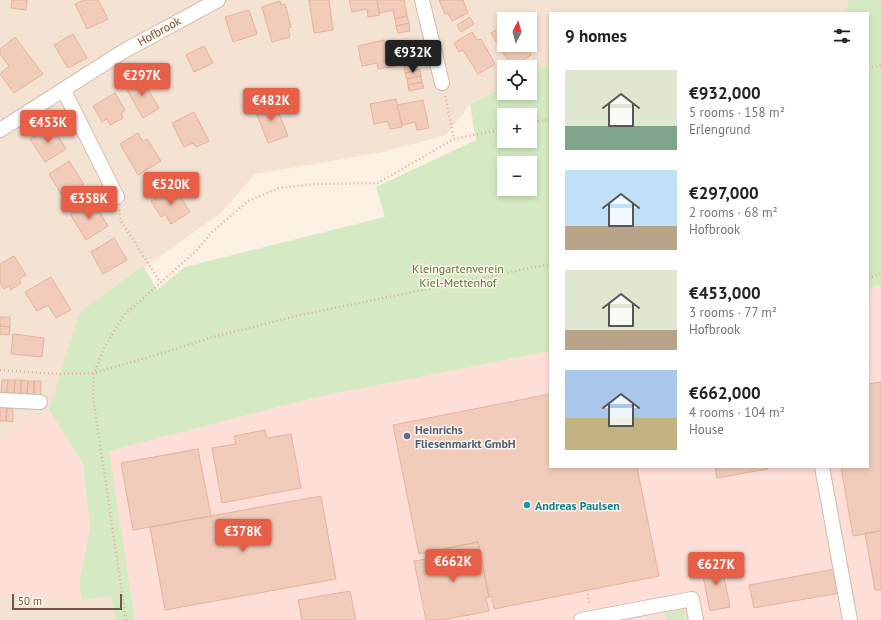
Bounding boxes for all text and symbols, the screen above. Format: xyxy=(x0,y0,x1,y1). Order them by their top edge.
north arrow xyxy=(497,12,537,52)
map controls xyxy=(497,12,537,196)
street label: Hofbrook xyxy=(135,13,184,49)
text: 9 homes xyxy=(565,25,627,47)
icon: filters xyxy=(831,25,853,47)
pin: €932K xyxy=(385,40,441,74)
text: €932K xyxy=(394,44,432,61)
button: locate xyxy=(497,60,537,100)
pin: €297K xyxy=(114,63,170,97)
text: €297K xyxy=(123,67,161,84)
text: €932,000 xyxy=(689,82,761,104)
icon: home xyxy=(597,86,645,134)
pin: €482K xyxy=(243,88,299,122)
text: €482K xyxy=(252,92,290,109)
text: 5 rooms · 158 m² xyxy=(689,104,785,121)
button: + xyxy=(497,108,537,148)
pin: €453K xyxy=(20,110,76,144)
text: €453K xyxy=(29,114,67,131)
text: Erlengrund xyxy=(689,121,750,138)
button: − xyxy=(497,156,537,196)
pin: €520K xyxy=(143,172,199,206)
text: €520K xyxy=(152,176,190,193)
text: €297,000 xyxy=(689,182,759,204)
pin: €358K xyxy=(61,186,117,220)
icon: home xyxy=(597,186,645,234)
text: €358K xyxy=(70,190,108,207)
text: 2 rooms · 68 m² xyxy=(689,204,778,221)
text: Hofbrook xyxy=(689,221,740,238)
park label: Kleingartenverein Kiel-Mettenhof xyxy=(412,261,504,290)
text: €453,000 xyxy=(689,282,761,304)
icon: home xyxy=(597,286,645,334)
text: 3 rooms · 77 m² xyxy=(689,304,777,321)
text: Hofbrook xyxy=(689,321,740,338)
text: €662,000 xyxy=(689,382,761,404)
icon: home xyxy=(597,386,645,434)
text: 4 rooms · 104 m² xyxy=(689,404,785,421)
text: House xyxy=(689,421,724,438)
place label: Heinrichs Fliesenmarkt GmbH xyxy=(415,422,516,451)
marker: Heinrichs Fliesenmarkt GmbH xyxy=(402,431,412,441)
place label: Andreas Paulsen xyxy=(535,498,620,513)
marker: Andreas Paulsen xyxy=(522,500,532,510)
pin: €378K xyxy=(215,519,271,553)
text: €378K xyxy=(224,523,262,540)
pin: €662K xyxy=(425,549,481,583)
pin: €627K xyxy=(688,552,744,586)
text: €662K xyxy=(434,553,472,570)
text: €627K xyxy=(697,556,735,573)
scale bar xyxy=(12,592,122,611)
text: 50 m xyxy=(18,594,42,608)

